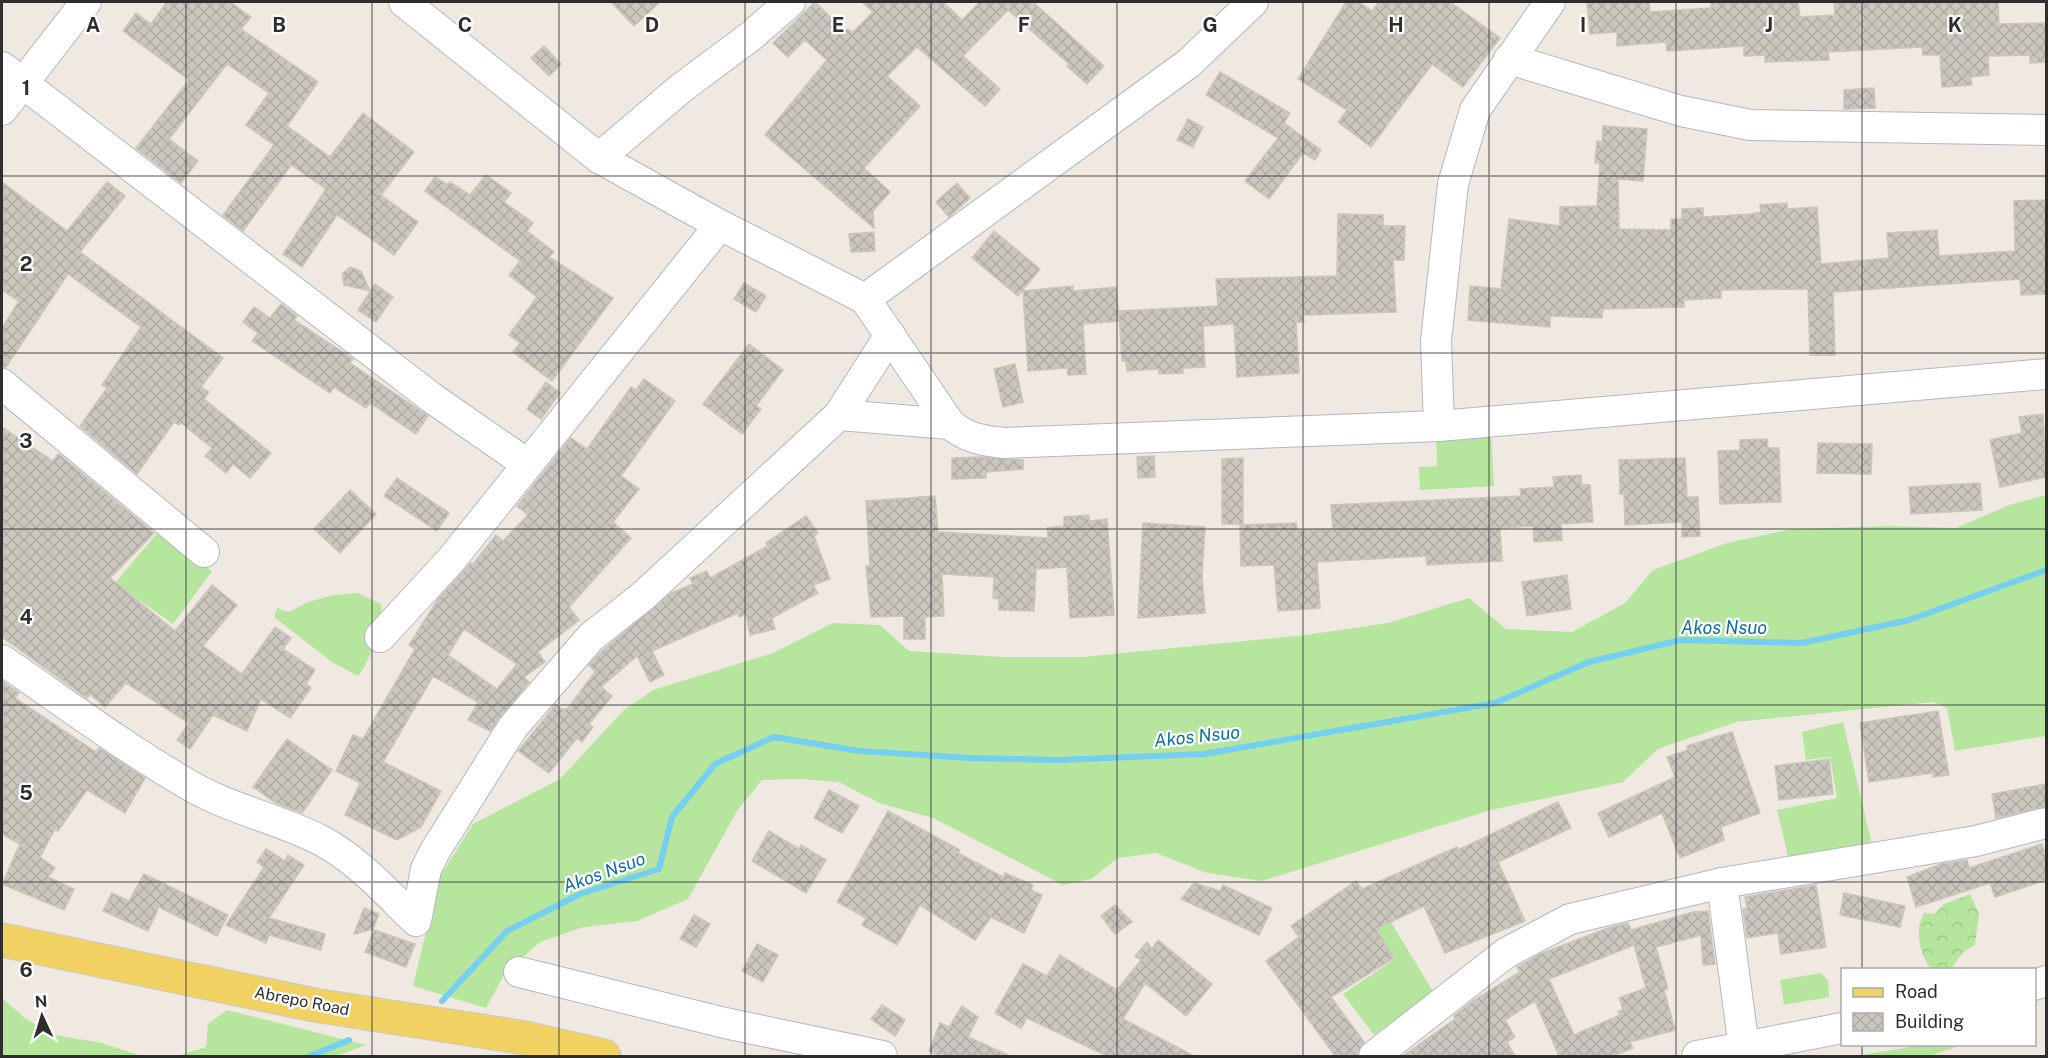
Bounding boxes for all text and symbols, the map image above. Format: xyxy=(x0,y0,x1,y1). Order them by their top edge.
text: A xyxy=(86,13,100,37)
text: B xyxy=(272,13,286,37)
text: C xyxy=(458,13,472,37)
text: D xyxy=(645,13,659,37)
text: E xyxy=(832,13,844,37)
text: F xyxy=(1018,13,1030,37)
text: G xyxy=(1202,13,1218,37)
text: H xyxy=(1388,13,1404,37)
text: I xyxy=(1580,13,1586,37)
text: J xyxy=(1765,13,1773,37)
text: K xyxy=(1948,13,1962,37)
text: 1 xyxy=(22,76,30,100)
text: 2 xyxy=(20,252,32,276)
text: 3 xyxy=(19,429,33,453)
text: 4 xyxy=(19,605,33,629)
water label: Akos Nsuo xyxy=(1681,617,1767,638)
water label: Akos Nsuo xyxy=(1153,721,1241,751)
text: 5 xyxy=(19,781,33,805)
water label: Akos Nsuo xyxy=(560,847,648,897)
text: 6 xyxy=(19,958,33,982)
legend xyxy=(1841,968,2036,1046)
text: Road xyxy=(1895,981,1938,1002)
street label: Abrepo Road xyxy=(253,982,351,1020)
north arrow xyxy=(12,986,72,1046)
text: N xyxy=(34,992,48,1011)
text: Building xyxy=(1895,1011,1964,1032)

